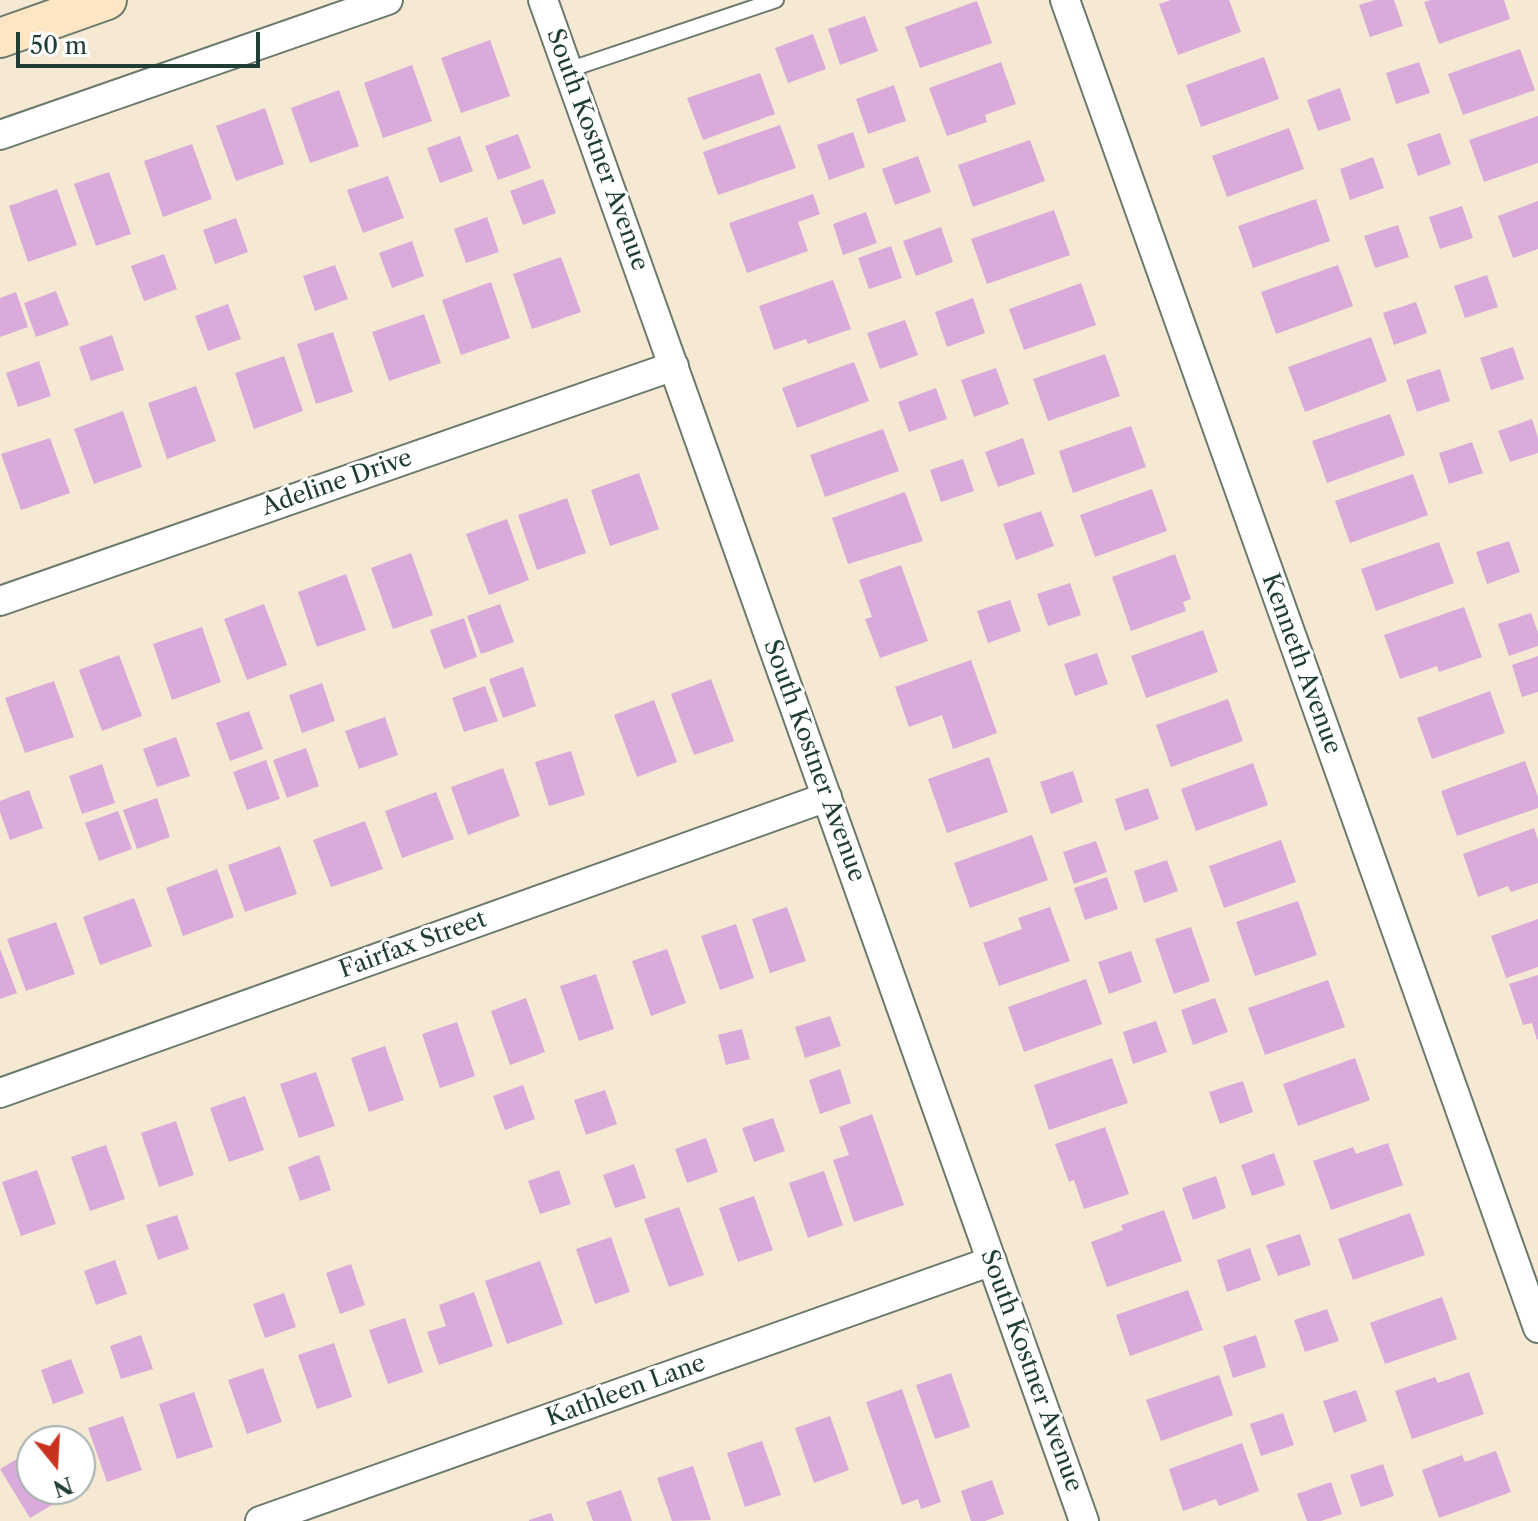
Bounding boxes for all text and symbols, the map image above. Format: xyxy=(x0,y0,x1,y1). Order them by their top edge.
scale bar xyxy=(20,16,264,66)
street label: South Kostner Avenue xyxy=(540,25,654,275)
text: 50 m xyxy=(30,31,87,60)
street label: Adeline Drive xyxy=(258,444,416,522)
street label: Kenneth Avenue xyxy=(1255,570,1347,758)
street label: South Kostner Avenue xyxy=(757,636,871,886)
street label: Fairfax Street xyxy=(336,905,490,985)
street label: South Kostner Avenue xyxy=(974,1246,1088,1496)
street label: Kathleen Lane xyxy=(543,1349,709,1433)
north arrow xyxy=(16,1425,96,1505)
text: N xyxy=(50,1471,76,1502)

